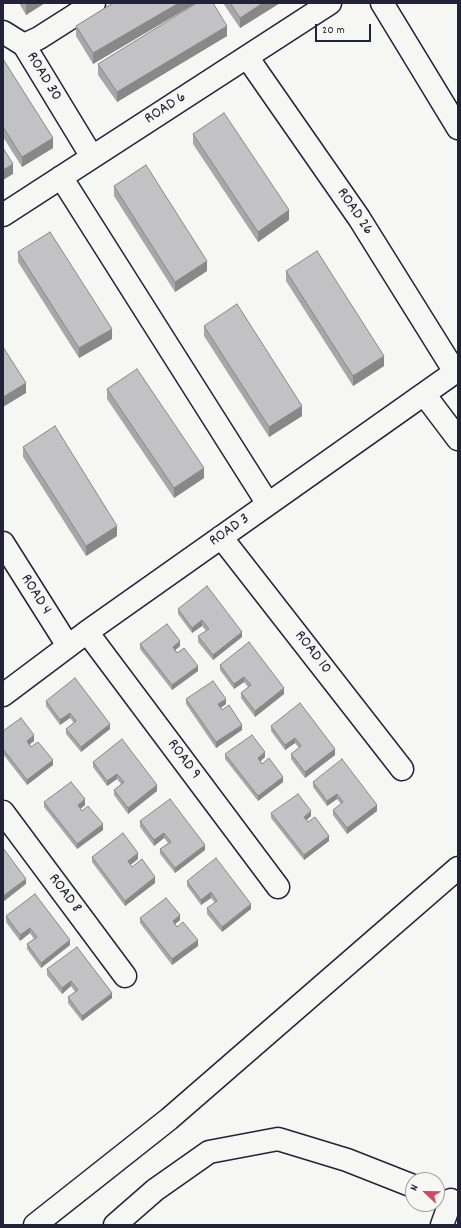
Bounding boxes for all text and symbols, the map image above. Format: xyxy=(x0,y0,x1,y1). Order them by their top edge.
scale bar xyxy=(317,16,373,42)
text: 20 m xyxy=(322,22,345,39)
street label: ROAD 30 xyxy=(21,49,65,105)
street label: ROAD 6 xyxy=(142,89,190,129)
street label: ROAD 26 xyxy=(331,185,377,239)
street label: ROAD 3 xyxy=(206,510,254,552)
street label: ROAD 4 xyxy=(15,571,55,619)
street label: ROAD 10 xyxy=(289,627,335,679)
street label: ROAD 9 xyxy=(162,736,204,784)
street label: ROAD 8 xyxy=(43,871,85,917)
north arrow xyxy=(405,1172,445,1212)
text: N xyxy=(406,1182,423,1193)

